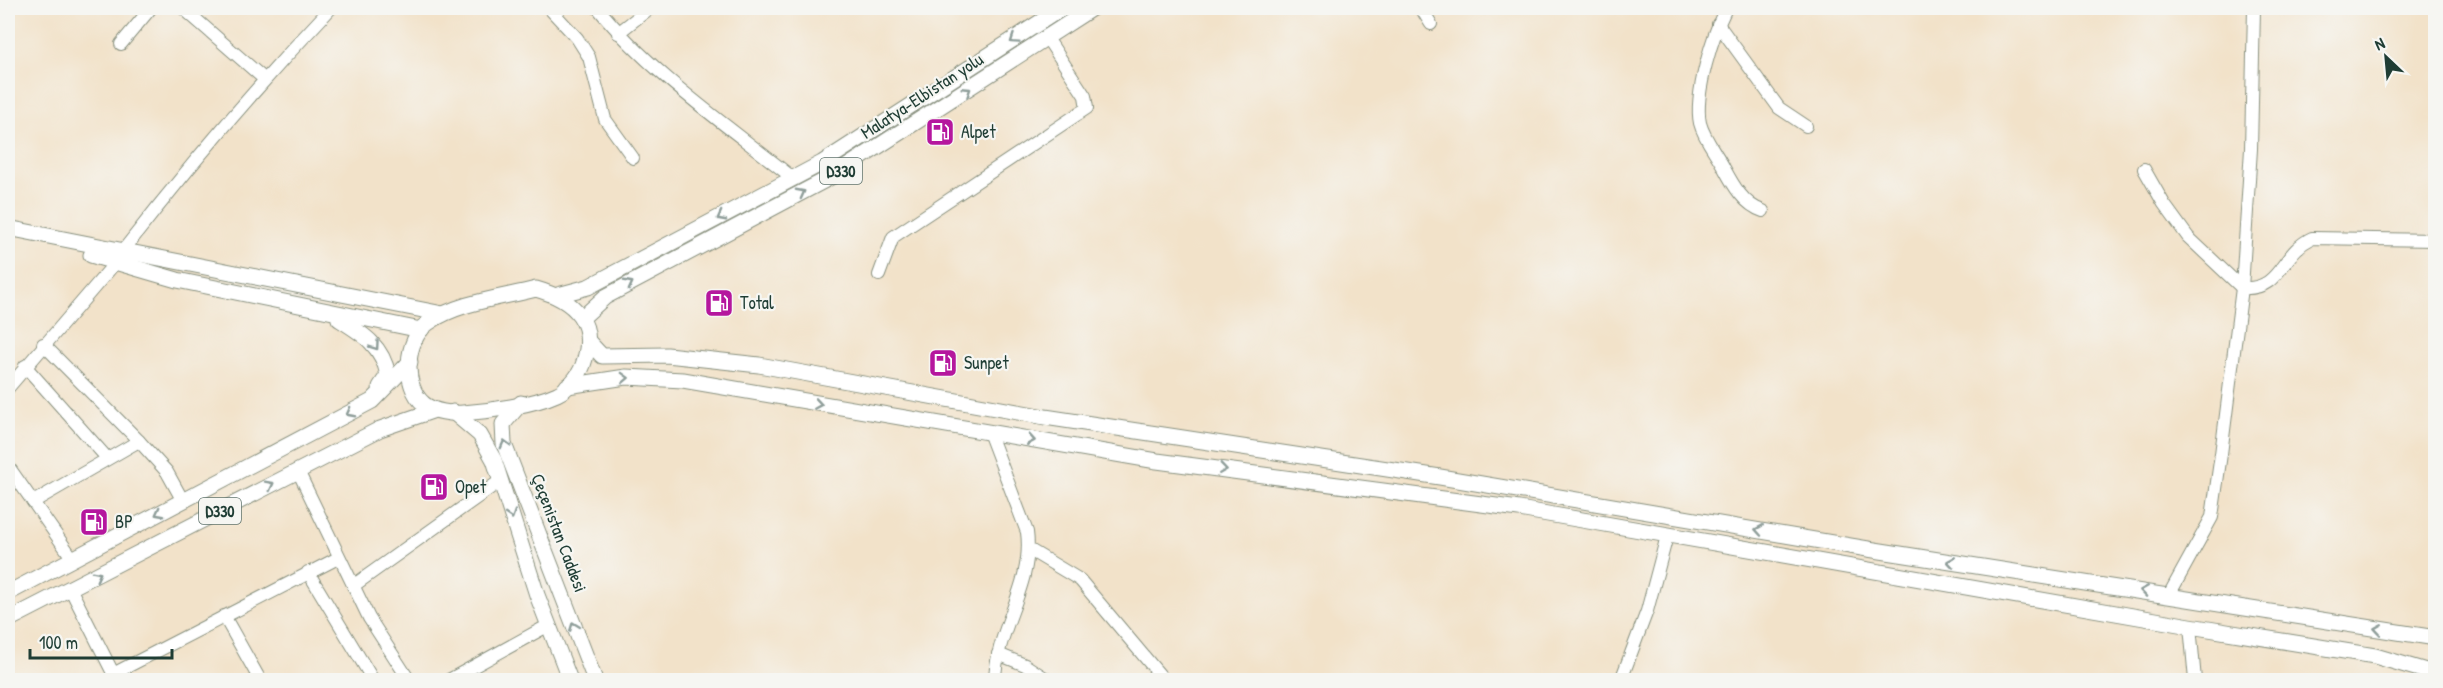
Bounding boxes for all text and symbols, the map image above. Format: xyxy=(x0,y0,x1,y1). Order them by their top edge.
north arrow xyxy=(2356,27,2416,87)
text: N xyxy=(2371,32,2389,55)
one-way arrow xyxy=(1010,33,1021,44)
street label: Malatya-Elbistan yolu xyxy=(856,47,988,145)
one-way arrow xyxy=(961,86,971,98)
fuel station icon: Alpet xyxy=(924,116,956,148)
place label: Alpet xyxy=(961,119,996,144)
road number: D330 xyxy=(820,158,862,184)
one-way arrow xyxy=(795,189,805,200)
one-way arrow xyxy=(717,210,728,221)
one-way arrow xyxy=(623,280,633,291)
fuel station icon: Total xyxy=(703,287,735,319)
place label: Total xyxy=(740,290,774,315)
one-way arrow xyxy=(368,340,379,351)
fuel station icon: Sunpet xyxy=(927,347,959,379)
place label: Sunpet xyxy=(964,350,1009,375)
one-way arrow xyxy=(620,372,629,384)
one-way arrow xyxy=(812,397,822,410)
one-way arrow xyxy=(346,405,357,417)
one-way arrow xyxy=(1026,433,1035,445)
one-way arrow xyxy=(500,439,512,450)
one-way arrow xyxy=(1219,463,1228,475)
street label: Çeçenistan Caddesi xyxy=(525,470,594,596)
fuel station icon: Opet xyxy=(418,471,450,503)
place label: Opet xyxy=(455,474,487,499)
one-way arrow xyxy=(264,481,275,493)
road number: D330 xyxy=(199,498,241,524)
fuel station icon: BP xyxy=(78,506,110,538)
one-way arrow xyxy=(155,506,166,517)
place label: BP xyxy=(115,509,133,534)
one-way arrow xyxy=(504,509,516,520)
one-way arrow xyxy=(1754,525,1763,537)
one-way arrow xyxy=(1946,556,1956,568)
one-way arrow xyxy=(91,570,102,582)
one-way arrow xyxy=(2139,586,2148,598)
one-way arrow xyxy=(569,621,581,632)
scale bar xyxy=(30,622,172,660)
one-way arrow xyxy=(2373,623,2382,635)
text: 100 m xyxy=(39,630,78,655)

